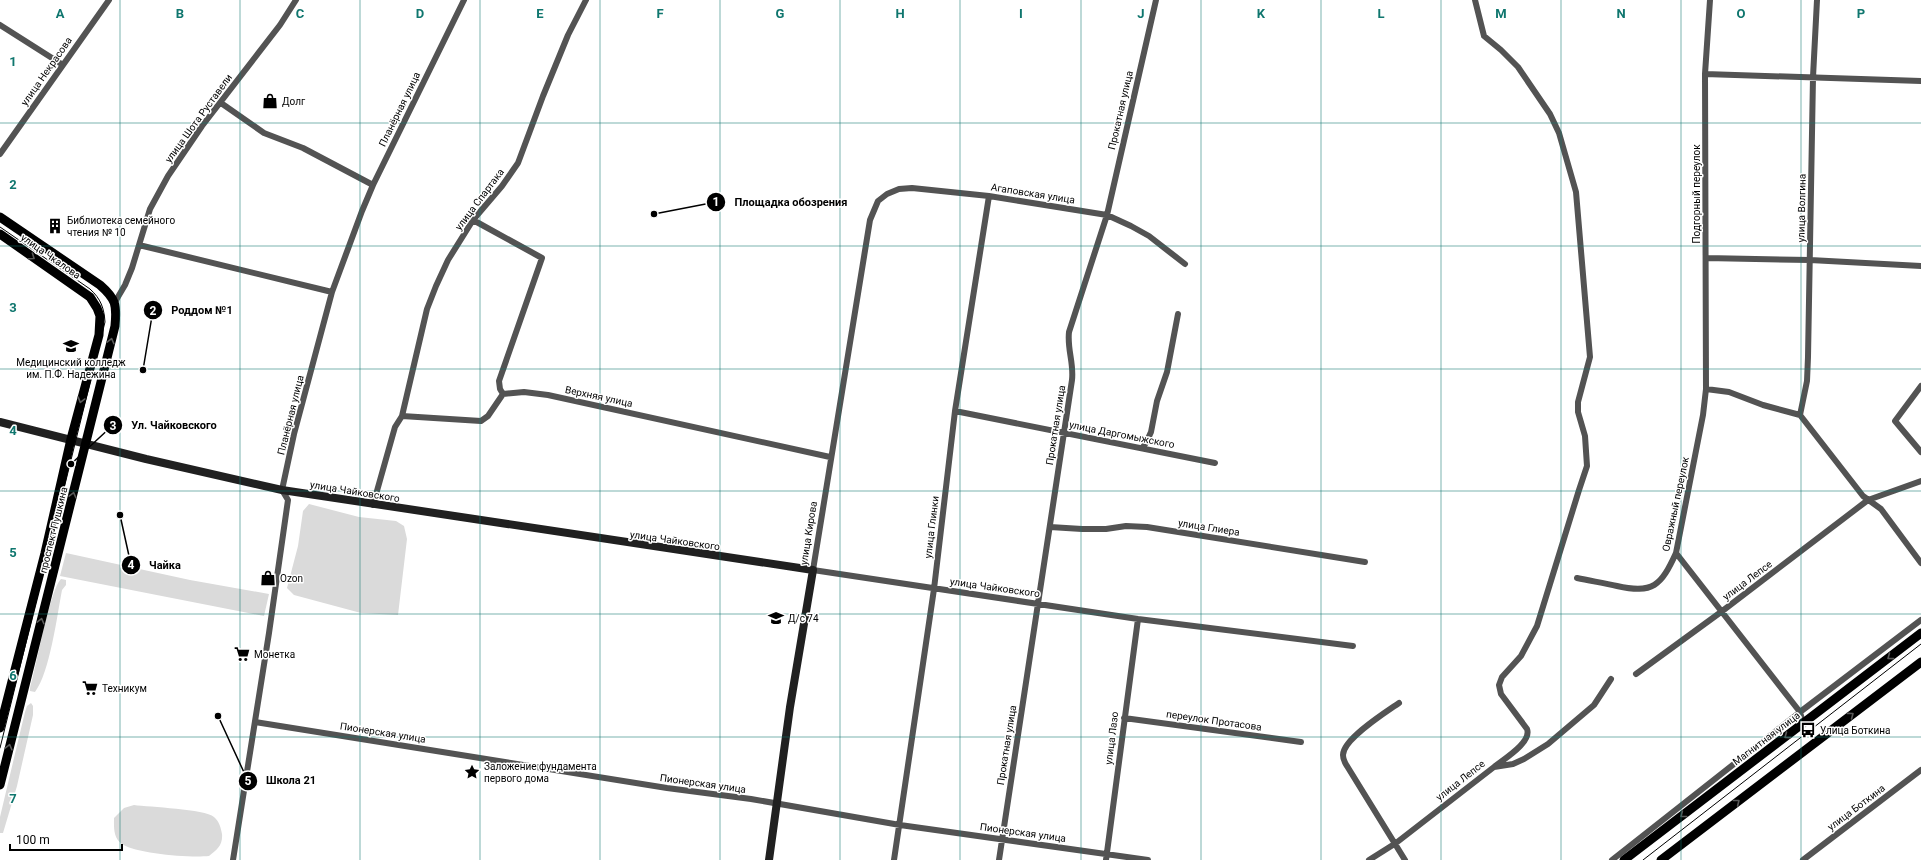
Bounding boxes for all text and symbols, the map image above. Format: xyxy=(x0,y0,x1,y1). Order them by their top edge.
text: A xyxy=(56,6,65,21)
text: B xyxy=(176,6,184,21)
text: C xyxy=(296,6,305,21)
text: D xyxy=(416,6,424,21)
text: E xyxy=(536,6,544,21)
text: F xyxy=(656,6,664,21)
text: G xyxy=(776,6,785,21)
text: H xyxy=(895,6,905,21)
text: I xyxy=(1019,6,1023,21)
text: J xyxy=(1137,6,1145,21)
text: K xyxy=(1257,6,1266,21)
text: L xyxy=(1377,6,1385,21)
text: M xyxy=(1495,6,1507,21)
text: N xyxy=(1616,6,1626,21)
text: O xyxy=(1737,6,1746,21)
text: P xyxy=(1857,6,1865,21)
street label: улица Некрасова xyxy=(19,35,74,108)
text: 1 xyxy=(9,54,17,69)
street label: Планёрная улица xyxy=(377,70,422,148)
street label: Прокатная улица xyxy=(1106,70,1135,151)
street label: улица Шота Руставели xyxy=(163,72,234,165)
shop icon: Долг xyxy=(261,92,279,110)
place label: Долг xyxy=(282,96,306,107)
street label: Подгорный переулок xyxy=(1691,144,1702,244)
street label: улица Спартака xyxy=(453,166,506,232)
street label: улица Волгина xyxy=(1795,174,1808,242)
text: 2 xyxy=(9,177,17,192)
street label: Агаповская улица xyxy=(990,181,1076,206)
callout: Площадка обозрения xyxy=(706,190,855,213)
text: 1 xyxy=(713,195,719,209)
text: Площадка обозрения xyxy=(735,196,847,209)
place label: Библиотека семейного чтения № 10 xyxy=(67,215,175,238)
building icon: Библиотека семейного чтения № 10 xyxy=(46,217,64,235)
street label: улица Чкалова xyxy=(19,232,83,281)
one-way arrow xyxy=(28,252,35,260)
callout: Роддом №1 xyxy=(143,299,241,322)
text: 3 xyxy=(9,300,17,315)
text: 2 xyxy=(150,304,157,318)
text: Роддом №1 xyxy=(171,304,233,317)
school or university icon: Медицинский колледж им. П.Ф. Надежина xyxy=(62,337,80,355)
one-way arrow xyxy=(106,338,115,345)
place label: Медицинский колледж им. П.Ф. Надежина xyxy=(16,357,126,380)
street label: Планёрная улица xyxy=(275,374,306,456)
street label: Верхняя улица xyxy=(564,384,634,409)
street label: Прокатная улица xyxy=(1044,384,1067,466)
one-way arrow xyxy=(77,397,86,404)
callout: Ул. Чайковского xyxy=(103,414,224,437)
text: 3 xyxy=(110,419,117,433)
text: Ул. Чайковского xyxy=(131,419,217,432)
street label: улица Даргомыжского xyxy=(1068,419,1176,450)
text: 4 xyxy=(9,423,17,438)
street label: Овражный переулок xyxy=(1660,455,1691,552)
street label: улица Чайковского xyxy=(309,479,401,504)
street label: проспект Пушкина xyxy=(37,486,70,574)
one-way arrow xyxy=(68,492,77,499)
street label: улица Глинки xyxy=(922,495,941,559)
street label: улица Кирова xyxy=(798,500,819,566)
street label: улица Глиера xyxy=(1177,517,1241,538)
street label: улица Чайковского xyxy=(629,529,721,552)
text: 5 xyxy=(9,545,17,560)
callout: Чайка xyxy=(121,553,189,576)
text: 4 xyxy=(128,558,135,572)
street label: улица Лепсе xyxy=(1721,558,1774,602)
text: Чайка xyxy=(149,559,181,572)
shop icon: Ozon xyxy=(259,569,277,587)
place label: Ozon xyxy=(280,573,303,584)
street label: улица Чайковского xyxy=(949,576,1041,599)
school or university icon: Д/с 74 xyxy=(767,609,785,627)
place label: Д/с 74 xyxy=(788,613,819,624)
one-way arrow xyxy=(36,618,45,625)
supermarket icon: Монетка xyxy=(233,645,251,663)
place label: Монетка xyxy=(254,649,295,660)
one-way arrow xyxy=(1887,652,1894,660)
text: 6 xyxy=(9,668,17,683)
supermarket icon: Техникум xyxy=(81,679,99,697)
place label: Техникум xyxy=(102,683,147,694)
street label: Прокатная улица xyxy=(995,704,1018,786)
street label: переулок Протасова xyxy=(1165,708,1262,733)
street label: Магнитная улица xyxy=(1731,710,1802,767)
street label: улица Лазо xyxy=(1103,711,1120,765)
one-way arrow xyxy=(1847,712,1854,719)
street label: Пионерская улица xyxy=(339,720,427,745)
bus stop icon: Улица Боткина xyxy=(1799,721,1817,739)
place label: Улица Боткина xyxy=(1820,725,1890,736)
one-way arrow xyxy=(1784,731,1791,738)
one-way arrow xyxy=(5,744,13,750)
street label: улица Лепсе xyxy=(1434,758,1487,803)
place label: Заложение фундамента первого дома xyxy=(484,761,597,784)
place icon: Заложение фундамента первого дома xyxy=(463,763,481,781)
callout: Школа 21 xyxy=(238,769,324,792)
street label: Пионерская улица xyxy=(659,772,747,795)
text: 5 xyxy=(245,774,252,788)
text: Школа 21 xyxy=(266,774,316,787)
street label: улица Боткина xyxy=(1825,782,1887,833)
text: 7 xyxy=(9,791,17,806)
one-way arrow xyxy=(1732,800,1739,807)
one-way arrow xyxy=(1681,810,1688,817)
street label: Пионерская улица xyxy=(979,821,1067,844)
scale bar xyxy=(10,826,122,852)
text: 100 m xyxy=(16,833,50,847)

